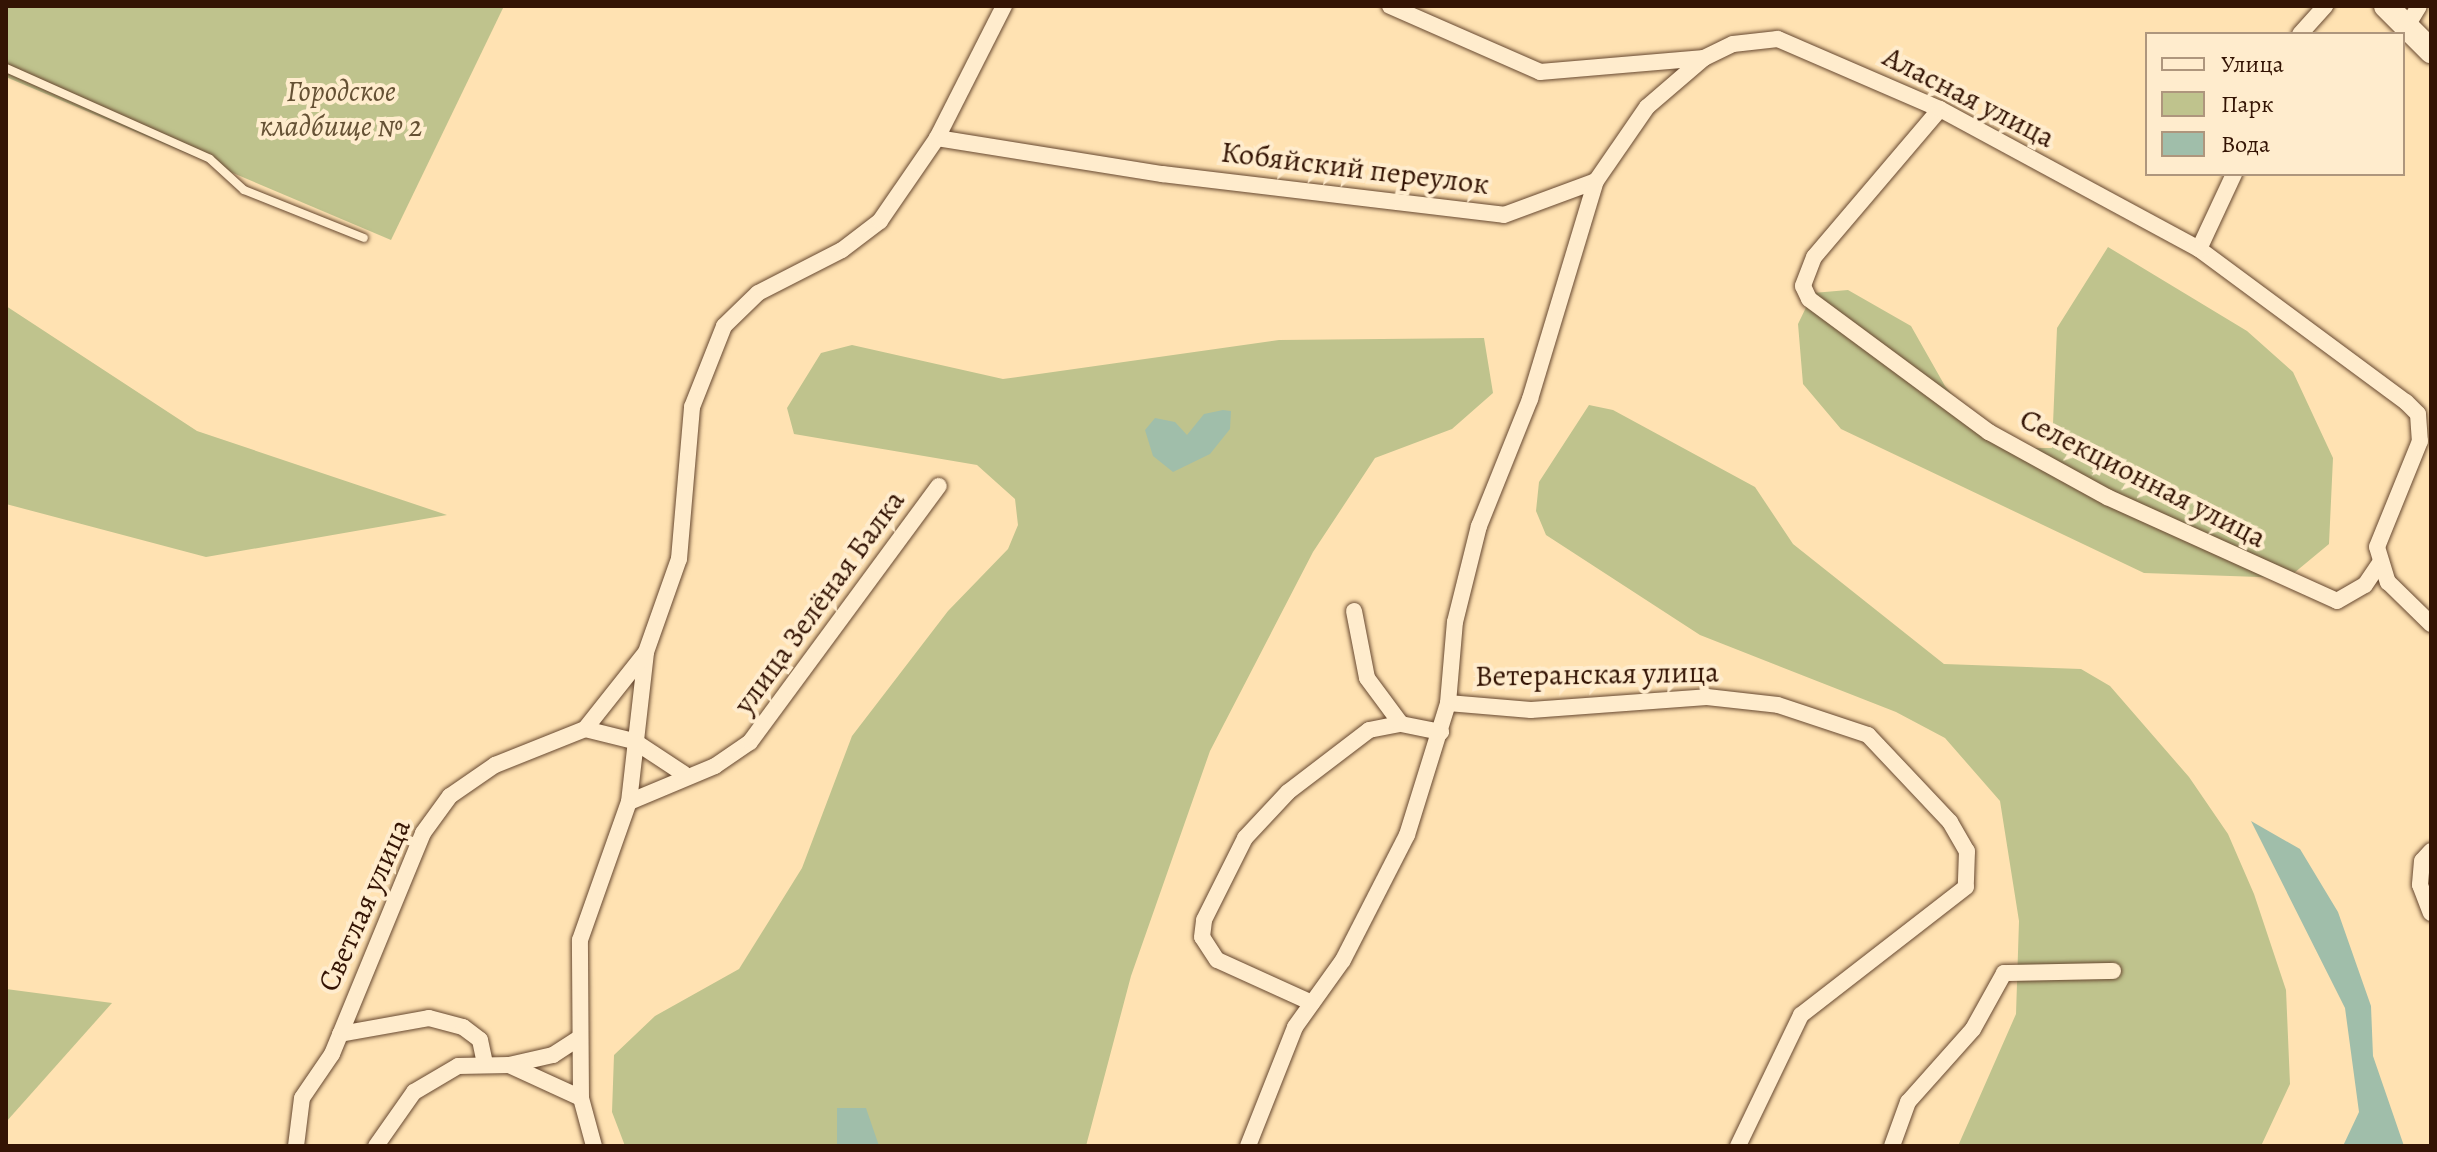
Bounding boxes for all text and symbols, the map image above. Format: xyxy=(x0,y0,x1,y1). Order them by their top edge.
legend xyxy=(2145,32,2405,176)
street label: Аласная улица xyxy=(1877,38,2061,156)
text: Улица xyxy=(2221,48,2284,80)
park label: Городское кладбище № 2 xyxy=(259,73,423,144)
text: Парк xyxy=(2221,88,2274,120)
text: Вода xyxy=(2221,128,2270,160)
street label: Кобяйский переулок xyxy=(1219,134,1491,202)
street label: Селекционная улица xyxy=(2014,400,2272,556)
street label: улица Зелёная Балка xyxy=(726,483,912,721)
street label: Ветеранская улица xyxy=(1475,654,1719,694)
street label: Светлая улица xyxy=(310,813,418,997)

